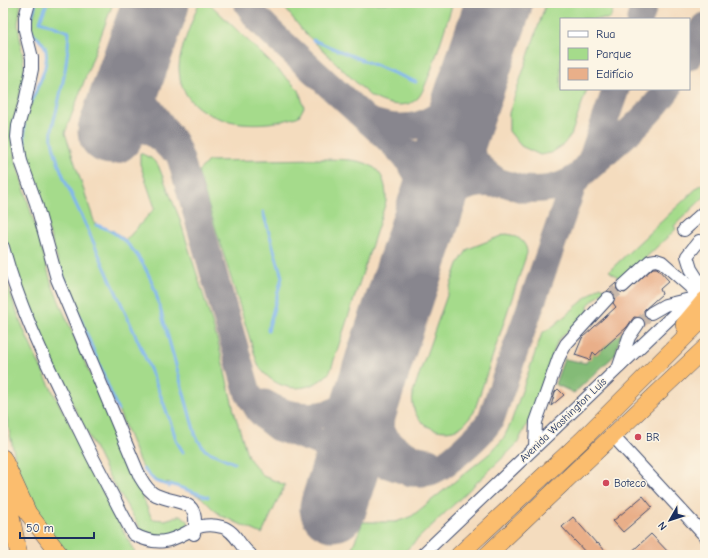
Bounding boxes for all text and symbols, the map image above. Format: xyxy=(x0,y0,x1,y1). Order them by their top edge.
legend xyxy=(560,18,690,90)
text: Rua xyxy=(596,27,615,41)
text: Parque xyxy=(596,47,631,61)
text: Edifício xyxy=(596,67,633,81)
street label: Avenida Washington Luís xyxy=(517,375,609,465)
place label: BR xyxy=(646,431,660,444)
marker: BR xyxy=(633,432,643,442)
place label: Boteco xyxy=(614,477,646,490)
marker: Boteco xyxy=(601,478,611,488)
north arrow xyxy=(650,500,690,540)
scale bar xyxy=(20,514,94,540)
text: N xyxy=(655,519,670,533)
text: 50 m xyxy=(26,521,54,535)

